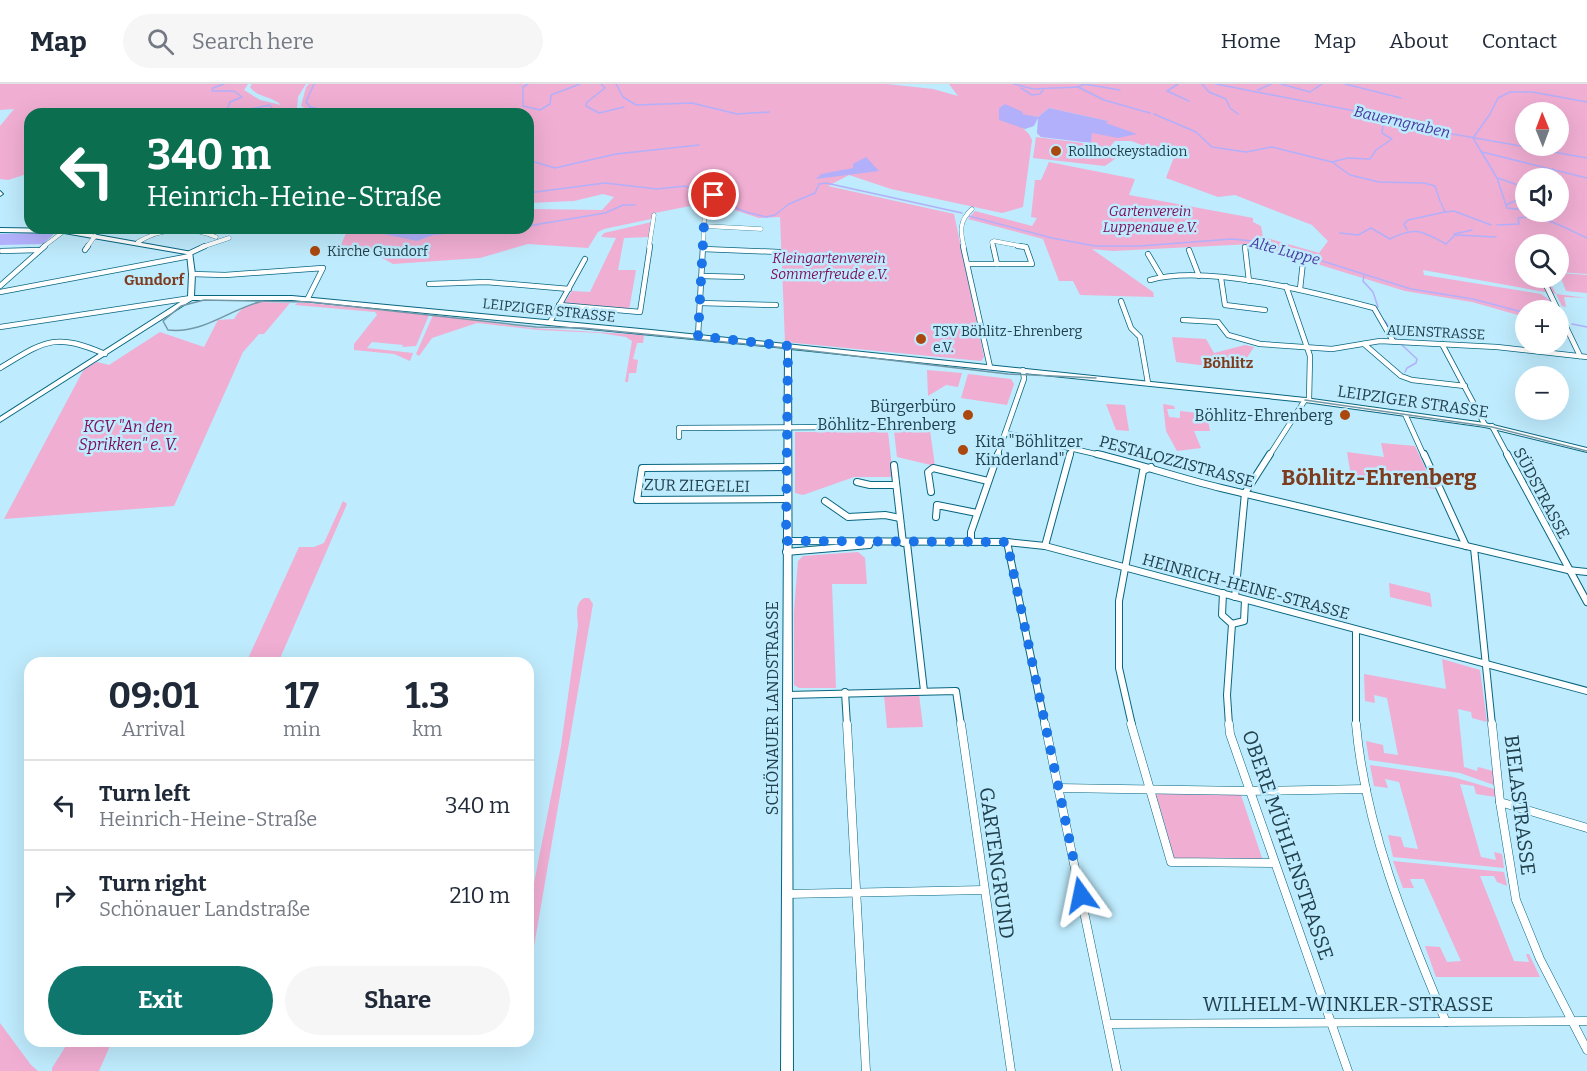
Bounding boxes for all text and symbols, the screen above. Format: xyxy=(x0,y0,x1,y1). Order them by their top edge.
search box xyxy=(123,14,543,68)
text: Map xyxy=(30,25,87,58)
icon: search xyxy=(144,25,177,58)
text: Search here xyxy=(192,28,314,55)
text: Home xyxy=(1221,28,1281,54)
text: Map xyxy=(1314,28,1356,54)
text: About xyxy=(1389,28,1449,54)
text: Contact xyxy=(1482,28,1557,54)
water label: Bauerngraben xyxy=(1352,102,1452,142)
north arrow xyxy=(1515,102,1569,156)
map controls xyxy=(1515,102,1569,420)
text: 340 m xyxy=(147,130,271,180)
icon: left xyxy=(48,132,126,210)
place label: Rollhockeystadion xyxy=(1068,143,1187,160)
marker: Rollhockeystadion xyxy=(1049,144,1063,158)
button: sound xyxy=(1515,168,1569,222)
pin xyxy=(688,169,739,220)
icon: arrive xyxy=(697,178,730,211)
text: Heinrich-Heine-Straße xyxy=(147,181,442,213)
park label: Gartenverein Luppenaue e.V. xyxy=(1103,203,1197,236)
water label: Alte Luppe xyxy=(1247,233,1322,269)
button: search xyxy=(1515,234,1569,288)
place label: Kirche Gundorf xyxy=(327,243,429,260)
marker: Kirche Gundorf xyxy=(308,244,322,258)
park label: Kleingartenverein Sommerfreude e.V. xyxy=(770,250,888,283)
district label: Gundorf xyxy=(124,271,185,289)
street label: LEIPZIGER STRASSE xyxy=(482,295,616,326)
button: + xyxy=(1515,300,1569,354)
street label: AUENSTRASSE xyxy=(1386,321,1486,344)
place label: TSV Böhlitz-Ehrenberg e.V. xyxy=(933,323,1082,356)
marker: TSV Böhlitz-Ehrenberg e.V. xyxy=(914,332,928,346)
district label: Böhlitz xyxy=(1203,354,1254,372)
button: − xyxy=(1515,366,1569,420)
street label: LEIPZIGER STRASSE xyxy=(1336,381,1490,422)
place label: Bürgerbüro Böhlitz-Ehrenberg xyxy=(817,397,956,434)
place label: Böhlitz-Ehrenberg xyxy=(1194,406,1333,425)
marker: Bürgerbüro Böhlitz-Ehrenberg xyxy=(961,408,975,422)
marker: Böhlitz-Ehrenberg xyxy=(1338,408,1352,422)
park label: KGV "An den Sprikken" e. V. xyxy=(79,417,177,454)
place label: Kita "Böhlitzer Kinderland" xyxy=(975,432,1083,469)
street label: PESTALOZZISTRASSE xyxy=(1097,432,1257,491)
marker: Kita "Böhlitzer Kinderland" xyxy=(956,443,970,457)
street label: SÜDSTRASSE xyxy=(1509,444,1574,542)
district label: Böhlitz-Ehrenberg xyxy=(1281,464,1477,491)
street label: ZUR ZIEGELEI xyxy=(644,475,750,496)
street label: HEINRICH-HEINE-STRASSE xyxy=(1140,550,1352,623)
street label: SCHÖNAUER LANDSTRASSE xyxy=(763,601,782,815)
text: 09:01 xyxy=(108,674,199,718)
text: 17 xyxy=(285,674,319,718)
text: 1.3 xyxy=(405,674,450,718)
text: Arrival xyxy=(122,717,185,741)
text: min xyxy=(283,717,321,741)
text: km xyxy=(412,717,442,741)
street label: OBERE MÜHLENSTRASSE xyxy=(1237,727,1339,963)
street label: BIELASTRASSE xyxy=(1499,733,1541,877)
text: Turn left xyxy=(99,780,191,807)
street label: GARTENGRUND xyxy=(974,786,1020,940)
icon: left xyxy=(48,789,81,822)
text: 340 m xyxy=(445,792,510,819)
text: Heinrich-Heine-Straße xyxy=(99,807,317,831)
position arrow xyxy=(1049,863,1113,927)
text: Turn right xyxy=(99,870,207,897)
icon: right xyxy=(48,879,81,912)
text: 210 m xyxy=(450,882,510,909)
text: Schönauer Landstraße xyxy=(99,897,310,921)
button: Exit xyxy=(48,966,273,1035)
button: Share xyxy=(285,966,510,1035)
street label: WILHELM-WINKLER-STRASSE xyxy=(1203,992,1493,1016)

